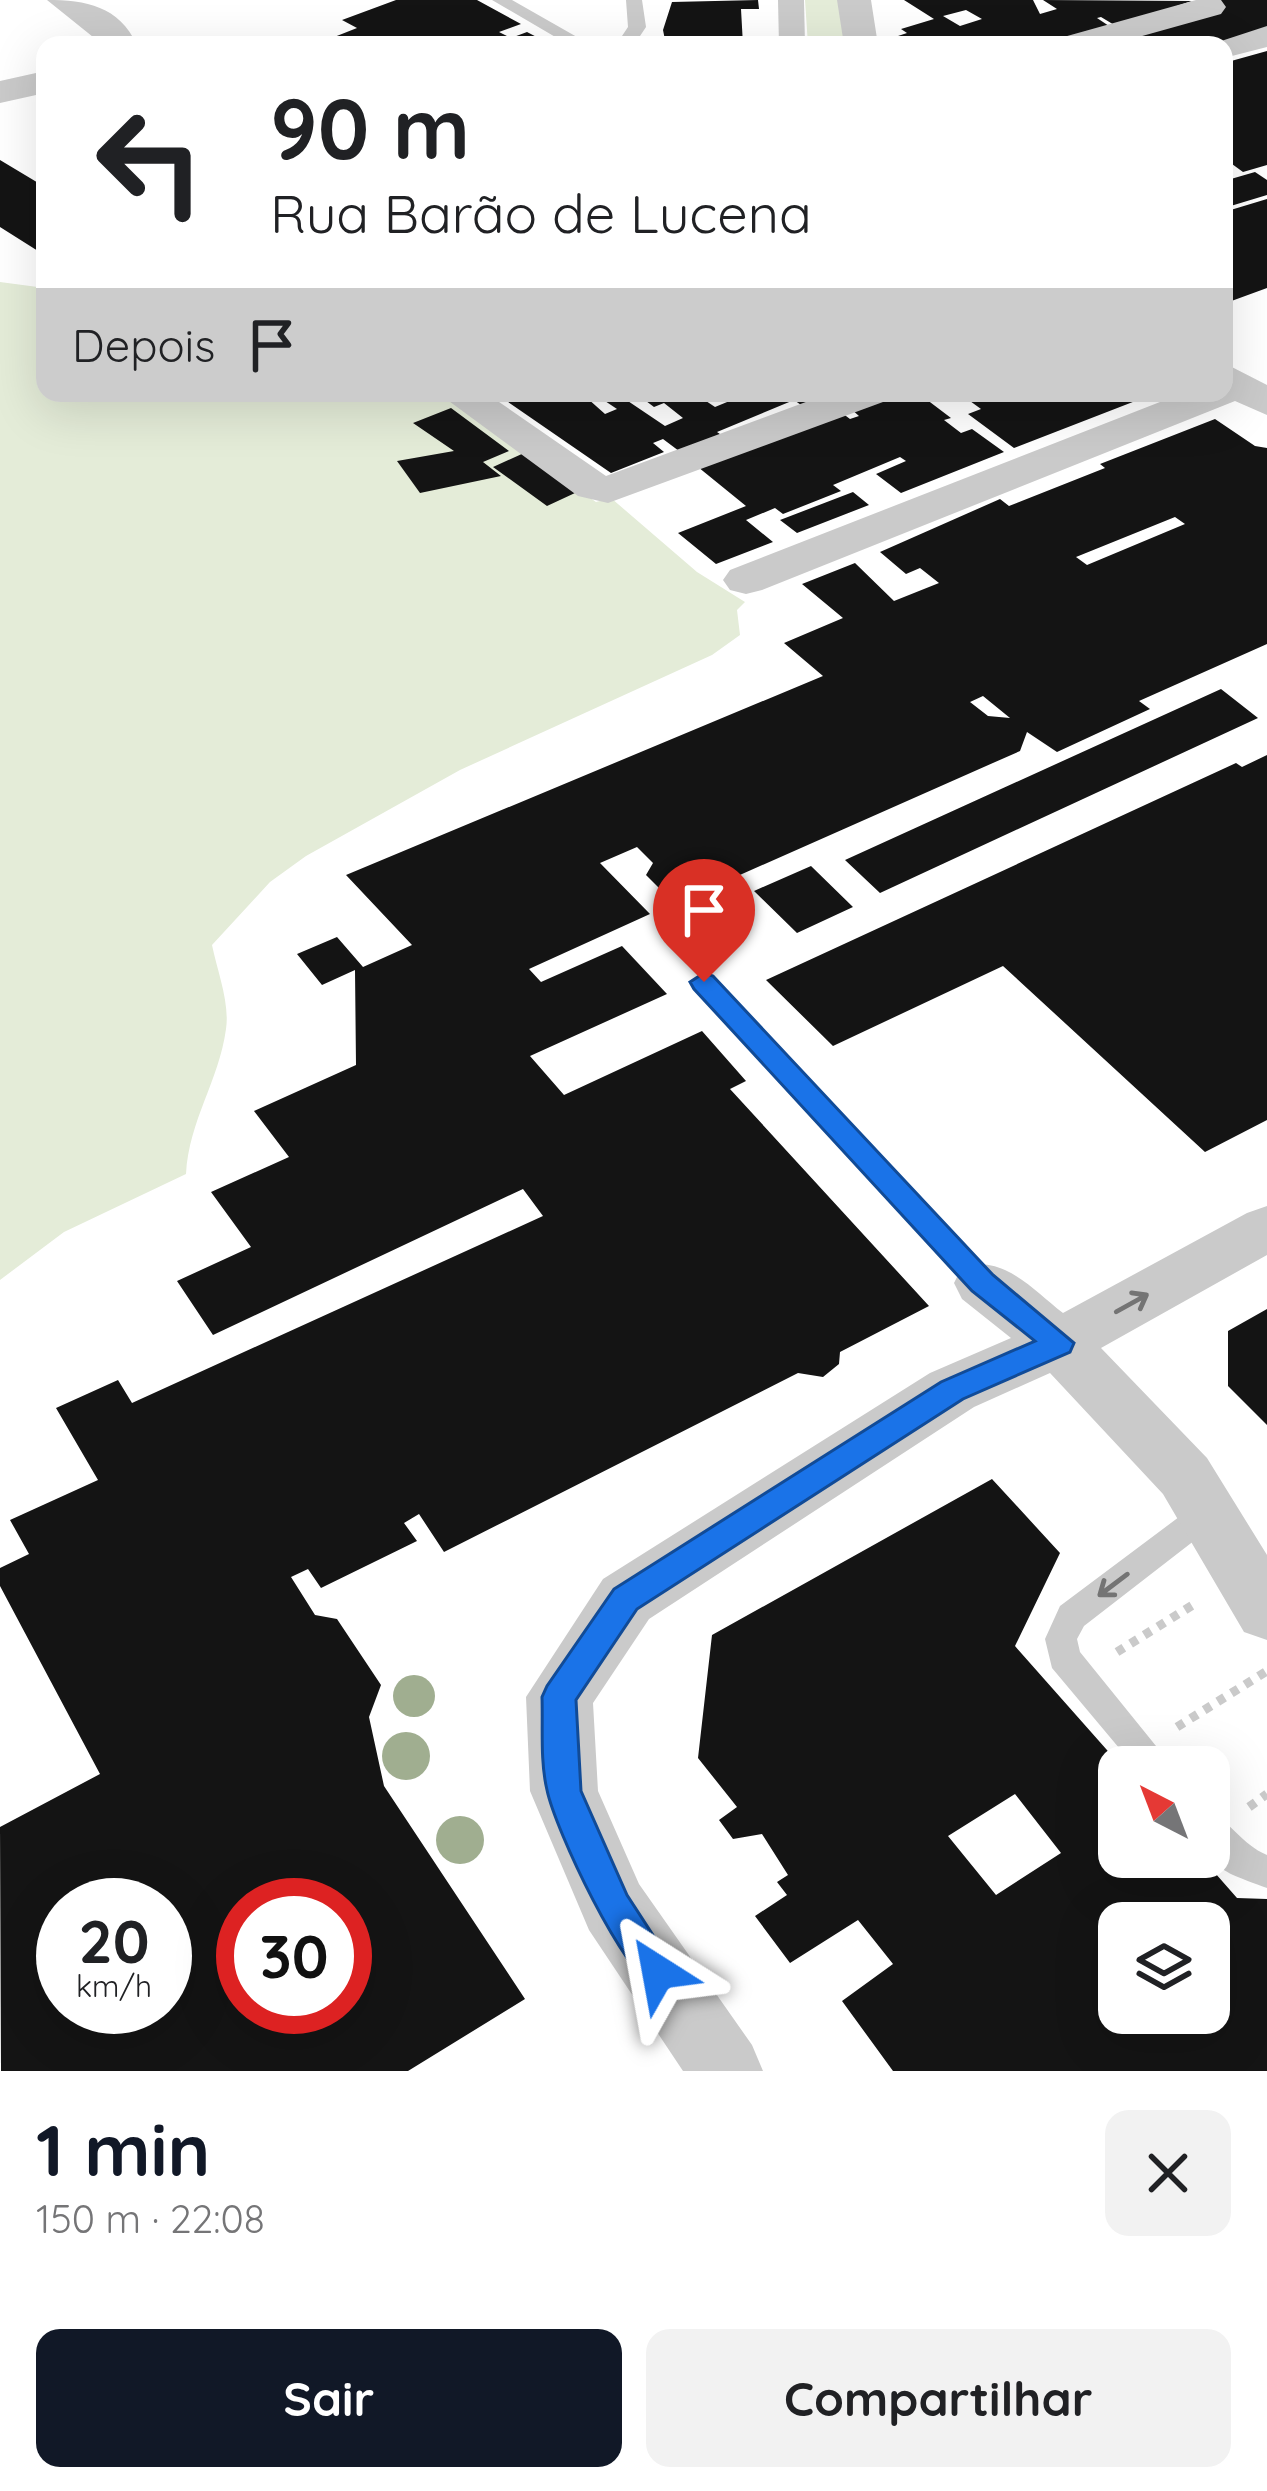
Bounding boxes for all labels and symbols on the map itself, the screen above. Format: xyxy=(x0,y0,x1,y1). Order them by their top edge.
pin xyxy=(653,859,755,982)
one-way arrow xyxy=(1113,1291,1148,1314)
one-way arrow xyxy=(1097,1571,1129,1597)
north arrow xyxy=(1098,1746,1230,1878)
speed limit sign: 30 xyxy=(216,1878,372,2034)
position arrow xyxy=(595,1909,721,2035)

